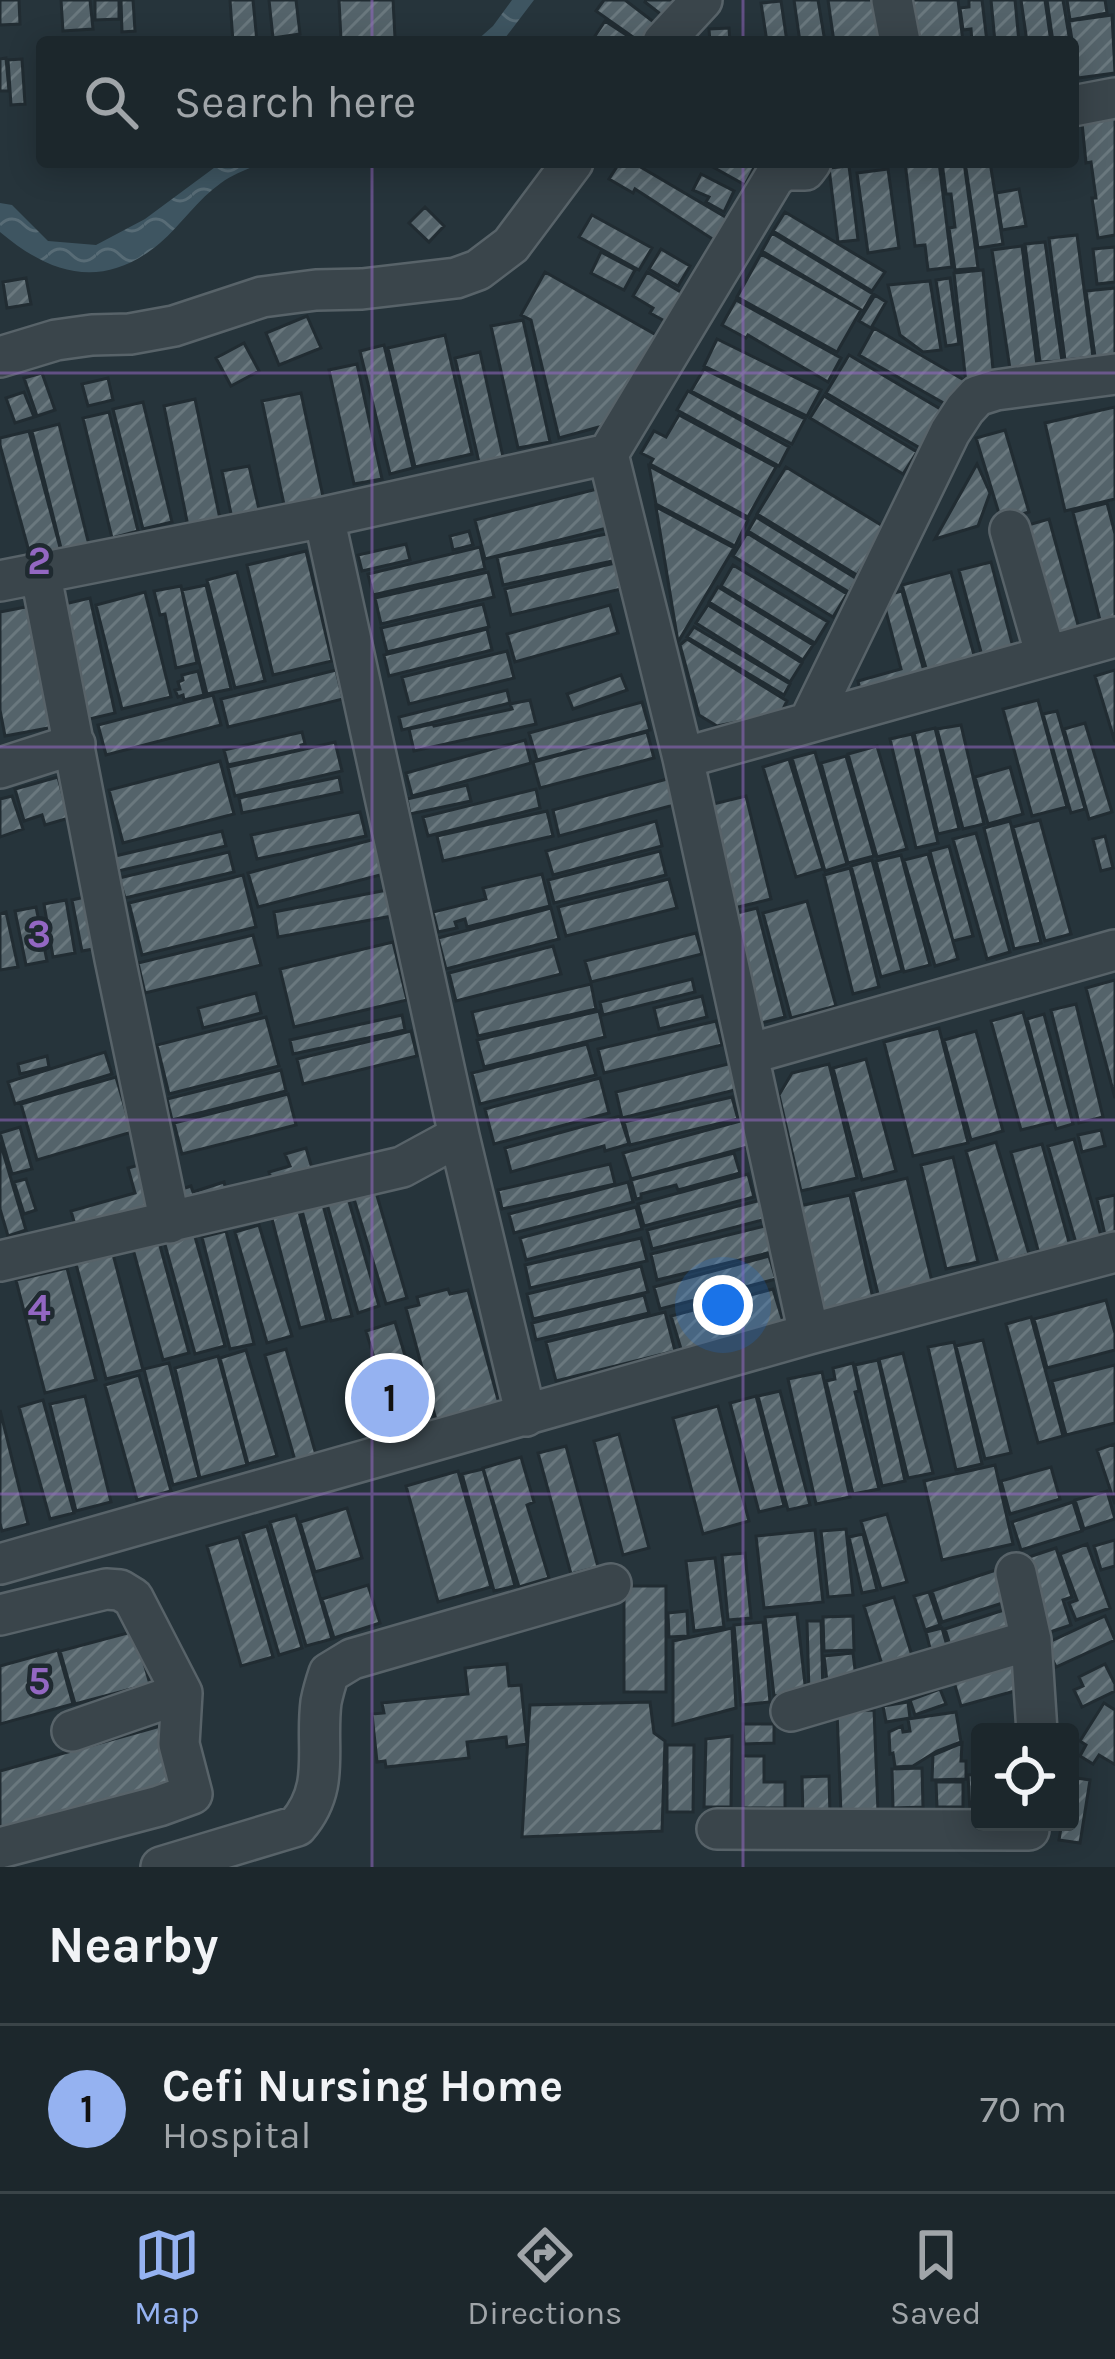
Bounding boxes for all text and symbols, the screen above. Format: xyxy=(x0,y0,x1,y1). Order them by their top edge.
search box xyxy=(36,36,1079,168)
icon: search xyxy=(78,69,144,135)
text: Search here xyxy=(174,76,416,128)
text: 2 xyxy=(27,538,51,584)
text: 3 xyxy=(27,911,51,957)
your location xyxy=(693,1275,753,1335)
text: 4 xyxy=(27,1285,51,1331)
pin: 1 xyxy=(351,1353,429,1443)
text: 5 xyxy=(28,1658,50,1704)
map controls xyxy=(971,1723,1079,1831)
button: locate xyxy=(971,1723,1079,1831)
text: Nearby xyxy=(48,1915,218,1975)
text: Cefi Nursing Home xyxy=(162,2060,563,2112)
text: 1 xyxy=(80,2086,94,2132)
text: 70 m xyxy=(980,2086,1067,2132)
text: Hospital xyxy=(162,2112,311,2158)
tab: Map xyxy=(134,2222,200,2332)
tab: Directions xyxy=(467,2222,622,2332)
tab: Saved xyxy=(890,2222,981,2332)

